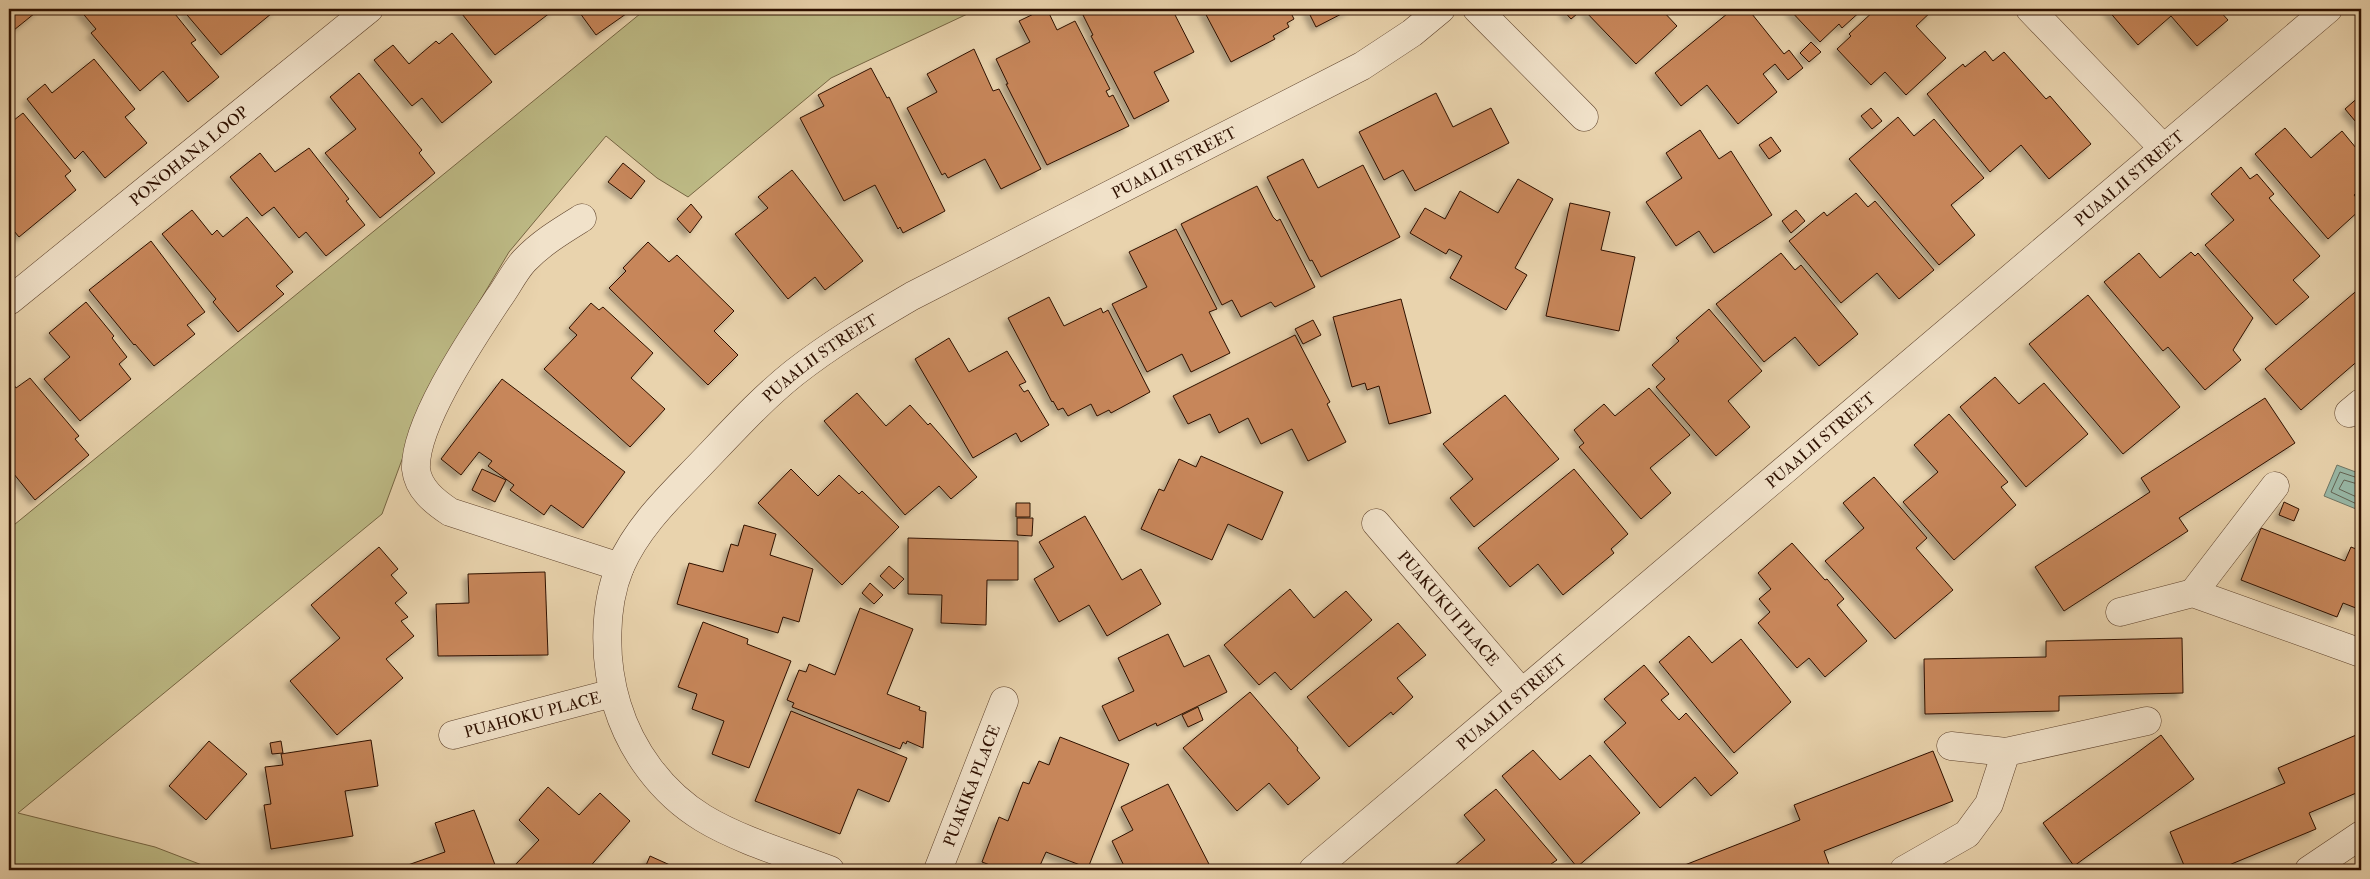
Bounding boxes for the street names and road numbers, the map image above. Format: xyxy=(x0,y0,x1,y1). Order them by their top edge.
street label: PONOHANA LOOP xyxy=(126,102,252,210)
street label: PUAALII STREET xyxy=(1108,123,1240,203)
street label: PUAALII STREET xyxy=(2071,126,2189,231)
street label: PUAALII STREET xyxy=(759,310,882,407)
street label: PUAALII STREET xyxy=(1762,388,1880,493)
street label: PUAKUKUI PLACE xyxy=(1393,547,1503,670)
street label: PUAALII STREET xyxy=(1453,650,1571,755)
street label: PUAHOKU PLACE xyxy=(462,688,603,743)
street label: PUAKIKA PLACE xyxy=(939,722,1005,849)

